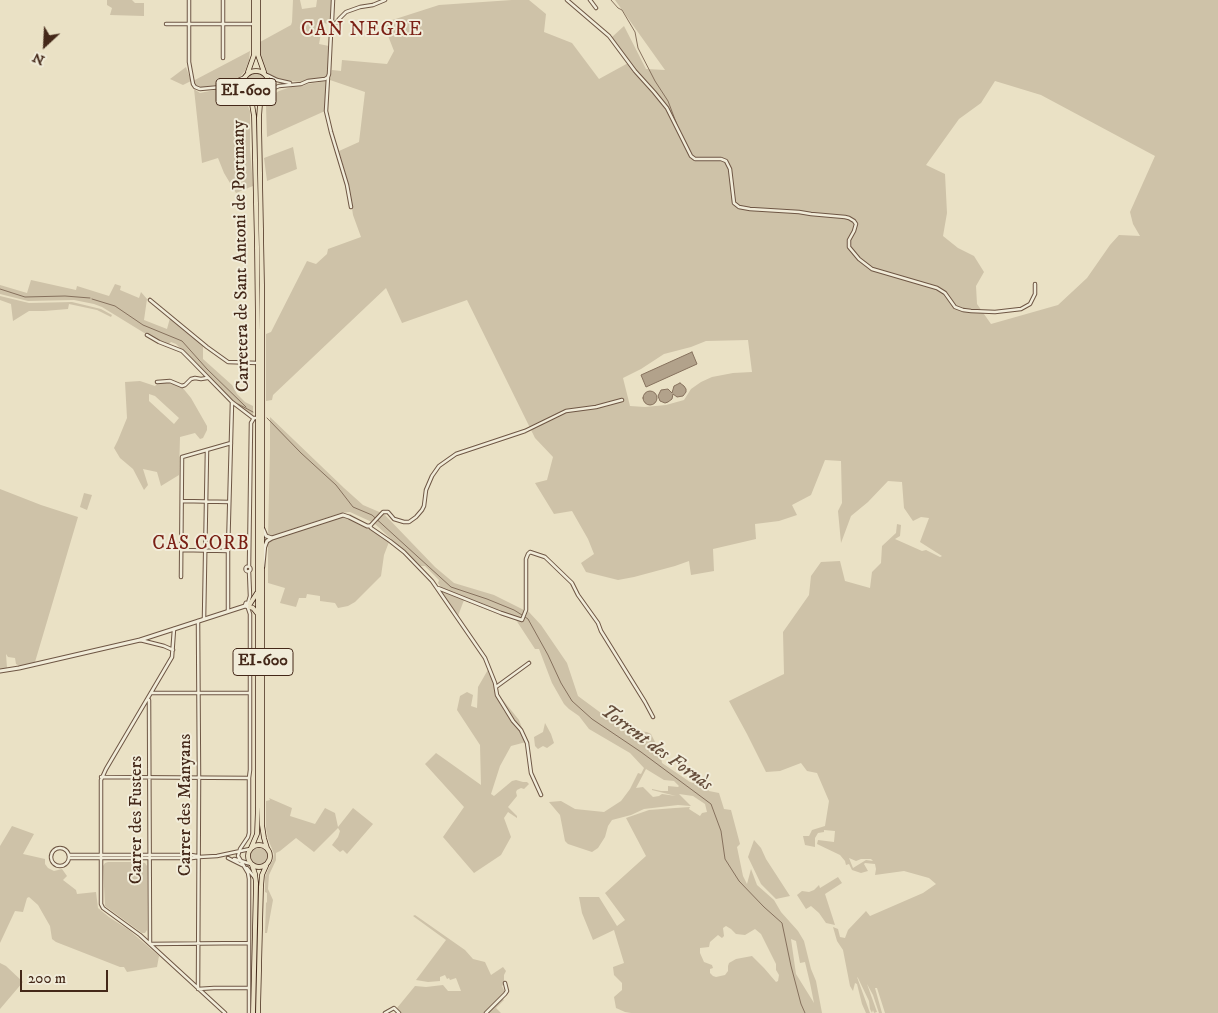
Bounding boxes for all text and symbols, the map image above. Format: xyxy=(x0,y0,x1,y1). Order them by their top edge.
north arrow xyxy=(20,20,70,70)
district label: CAN NEGRE xyxy=(300,20,424,42)
text: N xyxy=(30,48,48,69)
road number: EI-600 xyxy=(216,78,276,105)
street label: Carretera de Sant Antoni de Portmany xyxy=(229,120,255,392)
district label: CAS CORB xyxy=(151,534,251,556)
road number: EI-600 xyxy=(233,649,293,676)
water label: Torrent des Fornàs xyxy=(596,701,716,797)
street label: Carrer des Manyans xyxy=(175,734,197,876)
street label: Carrer des Fusters xyxy=(126,756,148,884)
scale bar xyxy=(22,960,110,992)
text: 200 m xyxy=(28,969,66,988)

